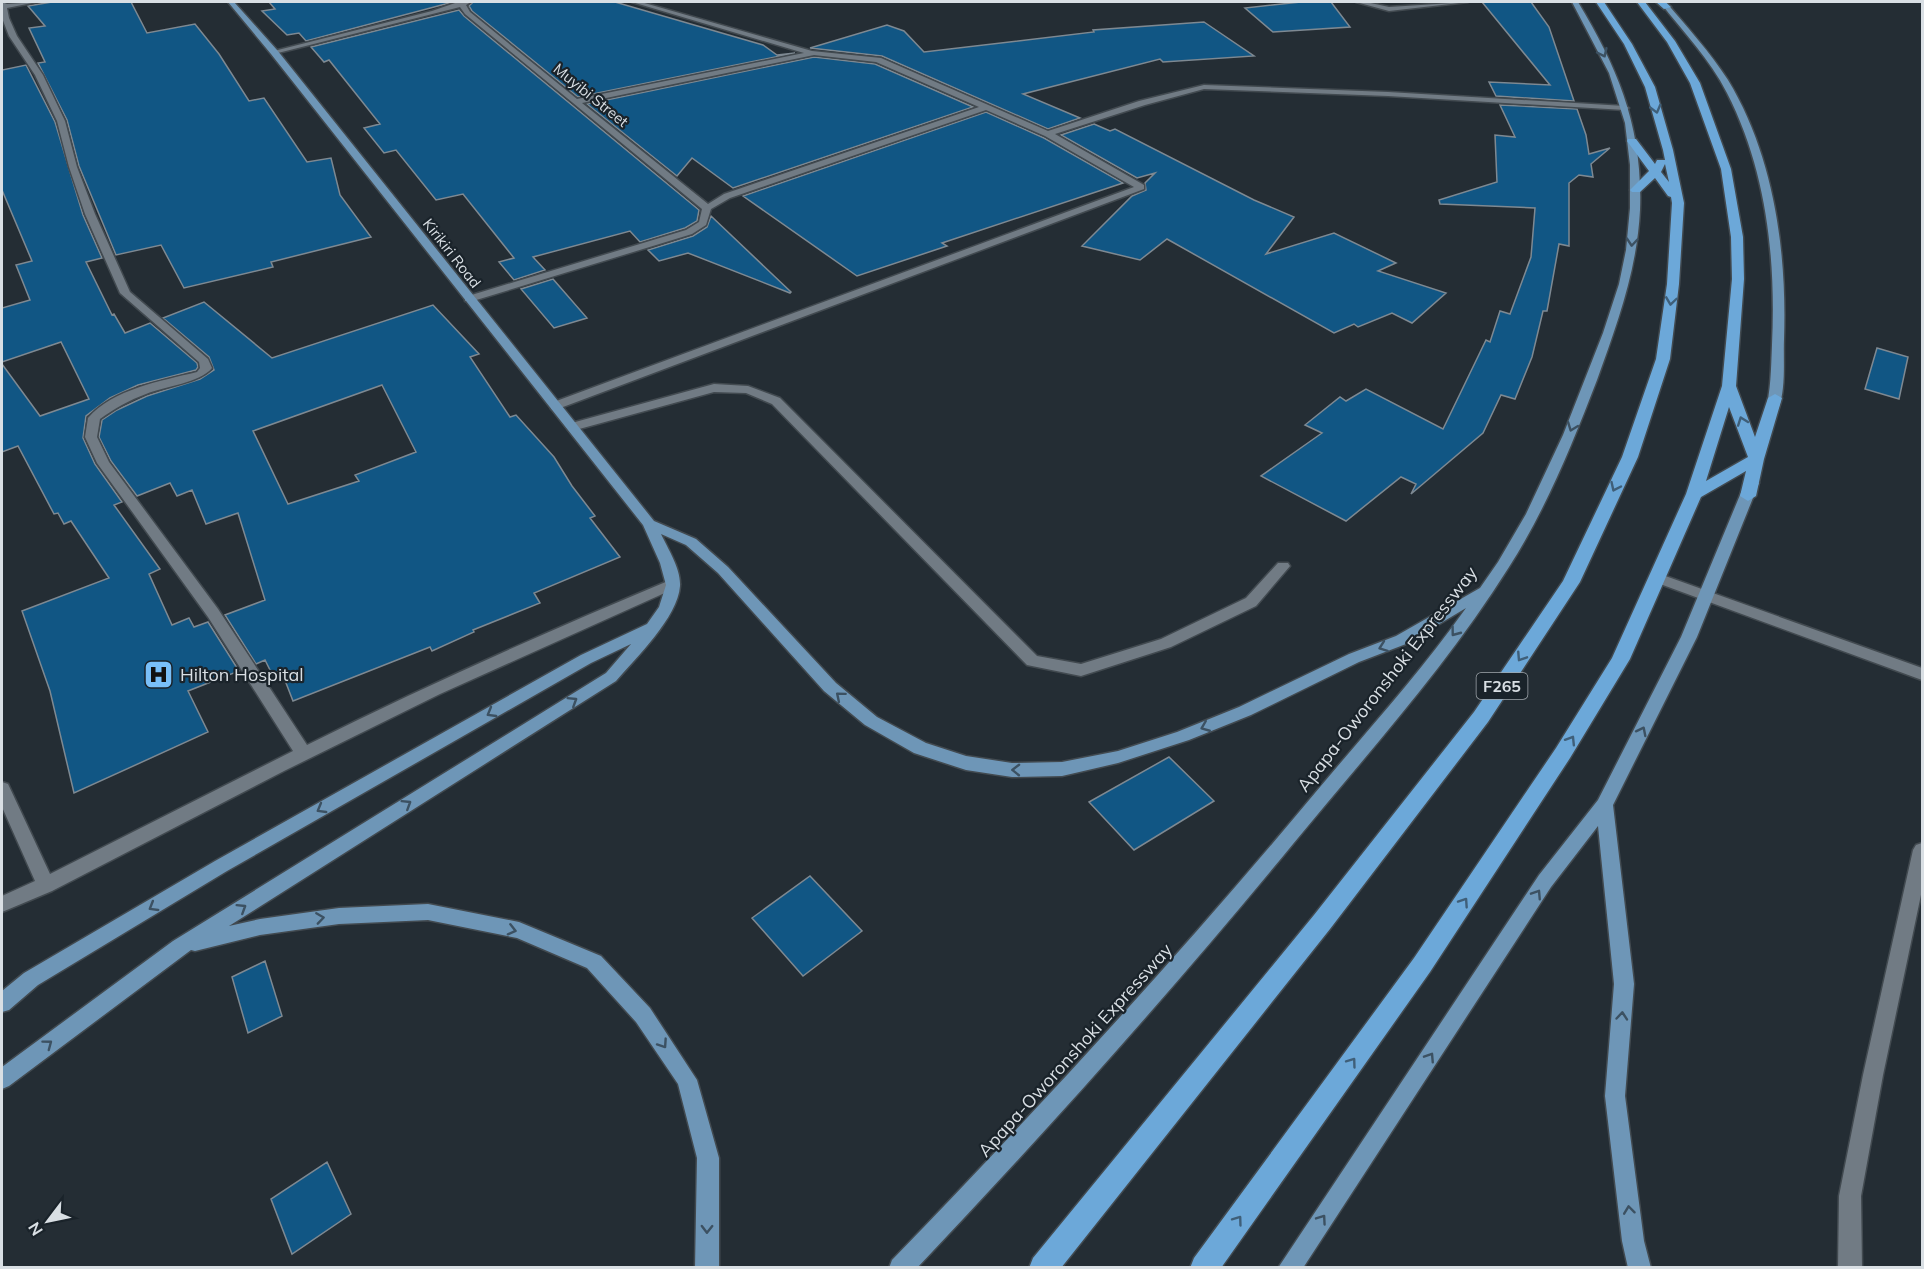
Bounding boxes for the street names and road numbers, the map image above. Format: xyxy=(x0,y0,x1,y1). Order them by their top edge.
street label: Muyibi Street xyxy=(550,59,632,131)
street label: Kirikiri Road xyxy=(419,214,485,292)
street label: Apapa-Oworonshoki Expressway xyxy=(1292,561,1482,796)
road number: F265 xyxy=(1476,673,1528,699)
street label: Apapa-Oworonshoki Expressway xyxy=(973,938,1177,1162)

